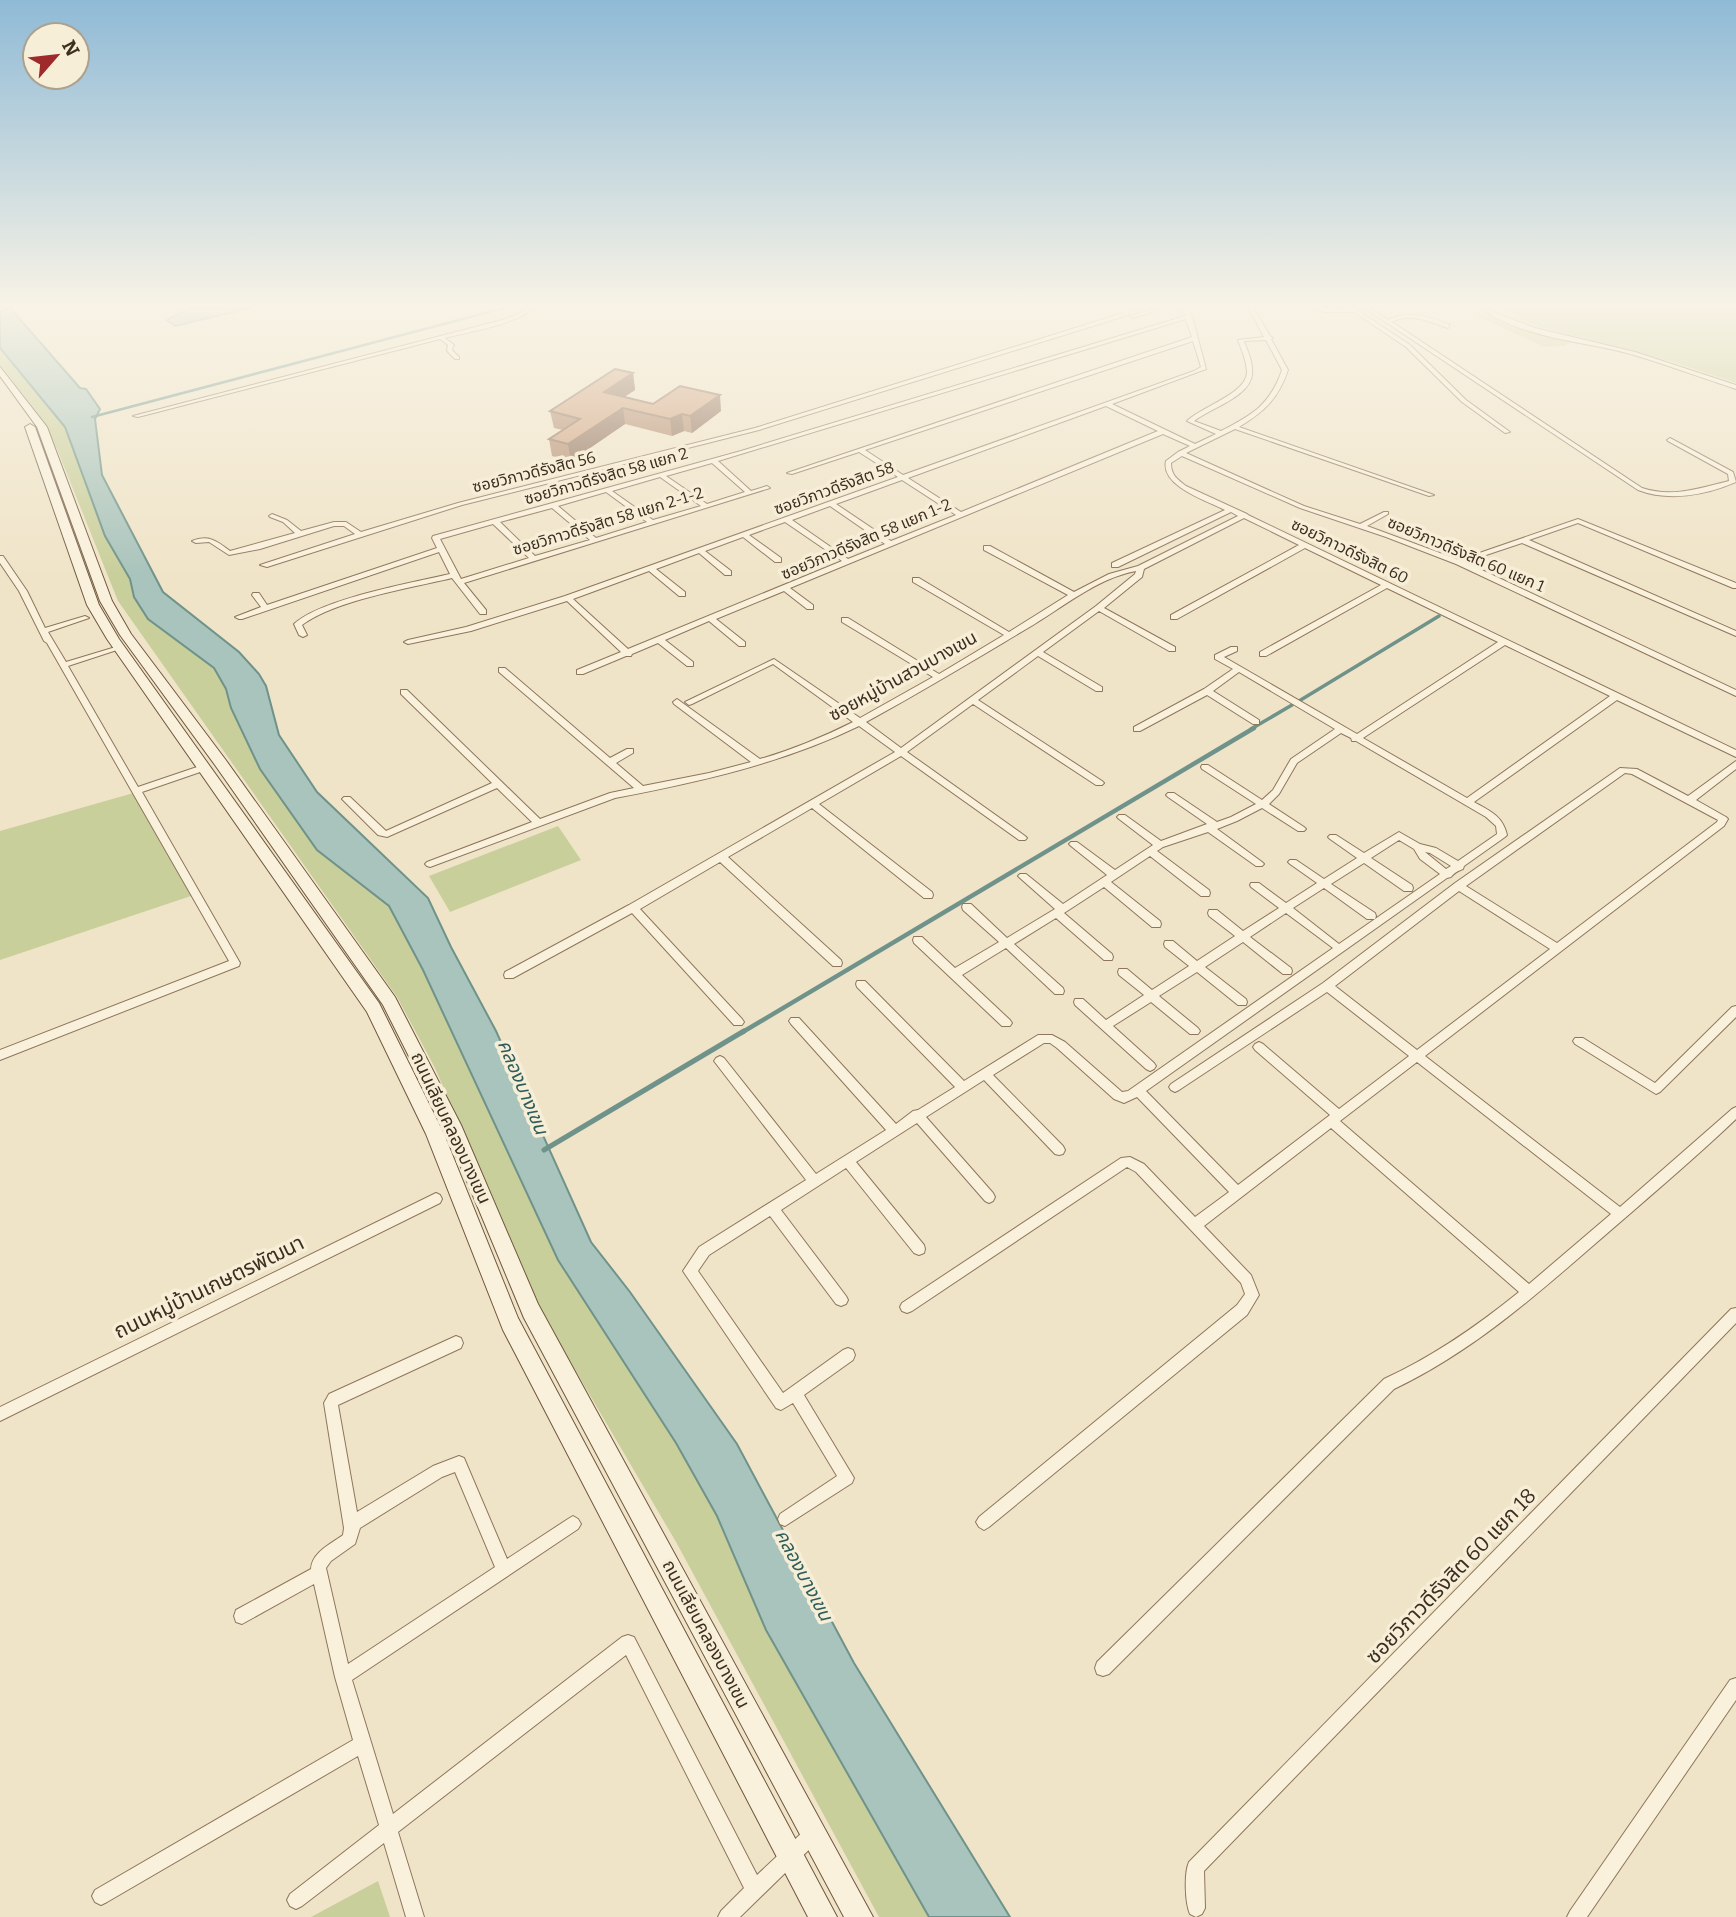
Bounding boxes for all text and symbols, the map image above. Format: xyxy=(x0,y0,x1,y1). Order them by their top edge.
north arrow xyxy=(21,21,91,91)
text: N xyxy=(57,36,84,60)
street label: ซอยวิภาวดีรังสิต 58 แยก 2 xyxy=(522,444,690,508)
street label: ซอยวิภาวดีรังสิต 56 xyxy=(470,448,598,496)
street label: ซอยวิภาวดีรังสิต 58 xyxy=(771,457,897,519)
street label: ซอยวิภาวดีรังสิต 58 แยก 2-1-2 xyxy=(510,483,706,559)
street label: ซอยวิภาวดีรังสิต 58 แยก 1-2 xyxy=(778,495,954,583)
street label: ซอยวิภาวดีรังสิต 60 แยก 1 xyxy=(1385,512,1548,596)
street label: ซอยวิภาวดีรังสิต 60 xyxy=(1288,514,1412,588)
street label: ซอยหมู่บ้านสวนบางเขน xyxy=(825,626,981,727)
water label: คลองบางเขน xyxy=(493,1036,554,1139)
street label: ถนนเลียบคลองบางเขน xyxy=(406,1049,496,1207)
street label: ถนนหมู่บ้านเกษตรพัฒนา xyxy=(110,1230,308,1344)
street label: ซอยวิภาวดีรังสิต 60 แยก 18 xyxy=(1360,1483,1542,1669)
water label: คลองบางเขน xyxy=(770,1525,838,1626)
street label: ถนนเลียบคลองบางเขน xyxy=(658,1556,754,1712)

